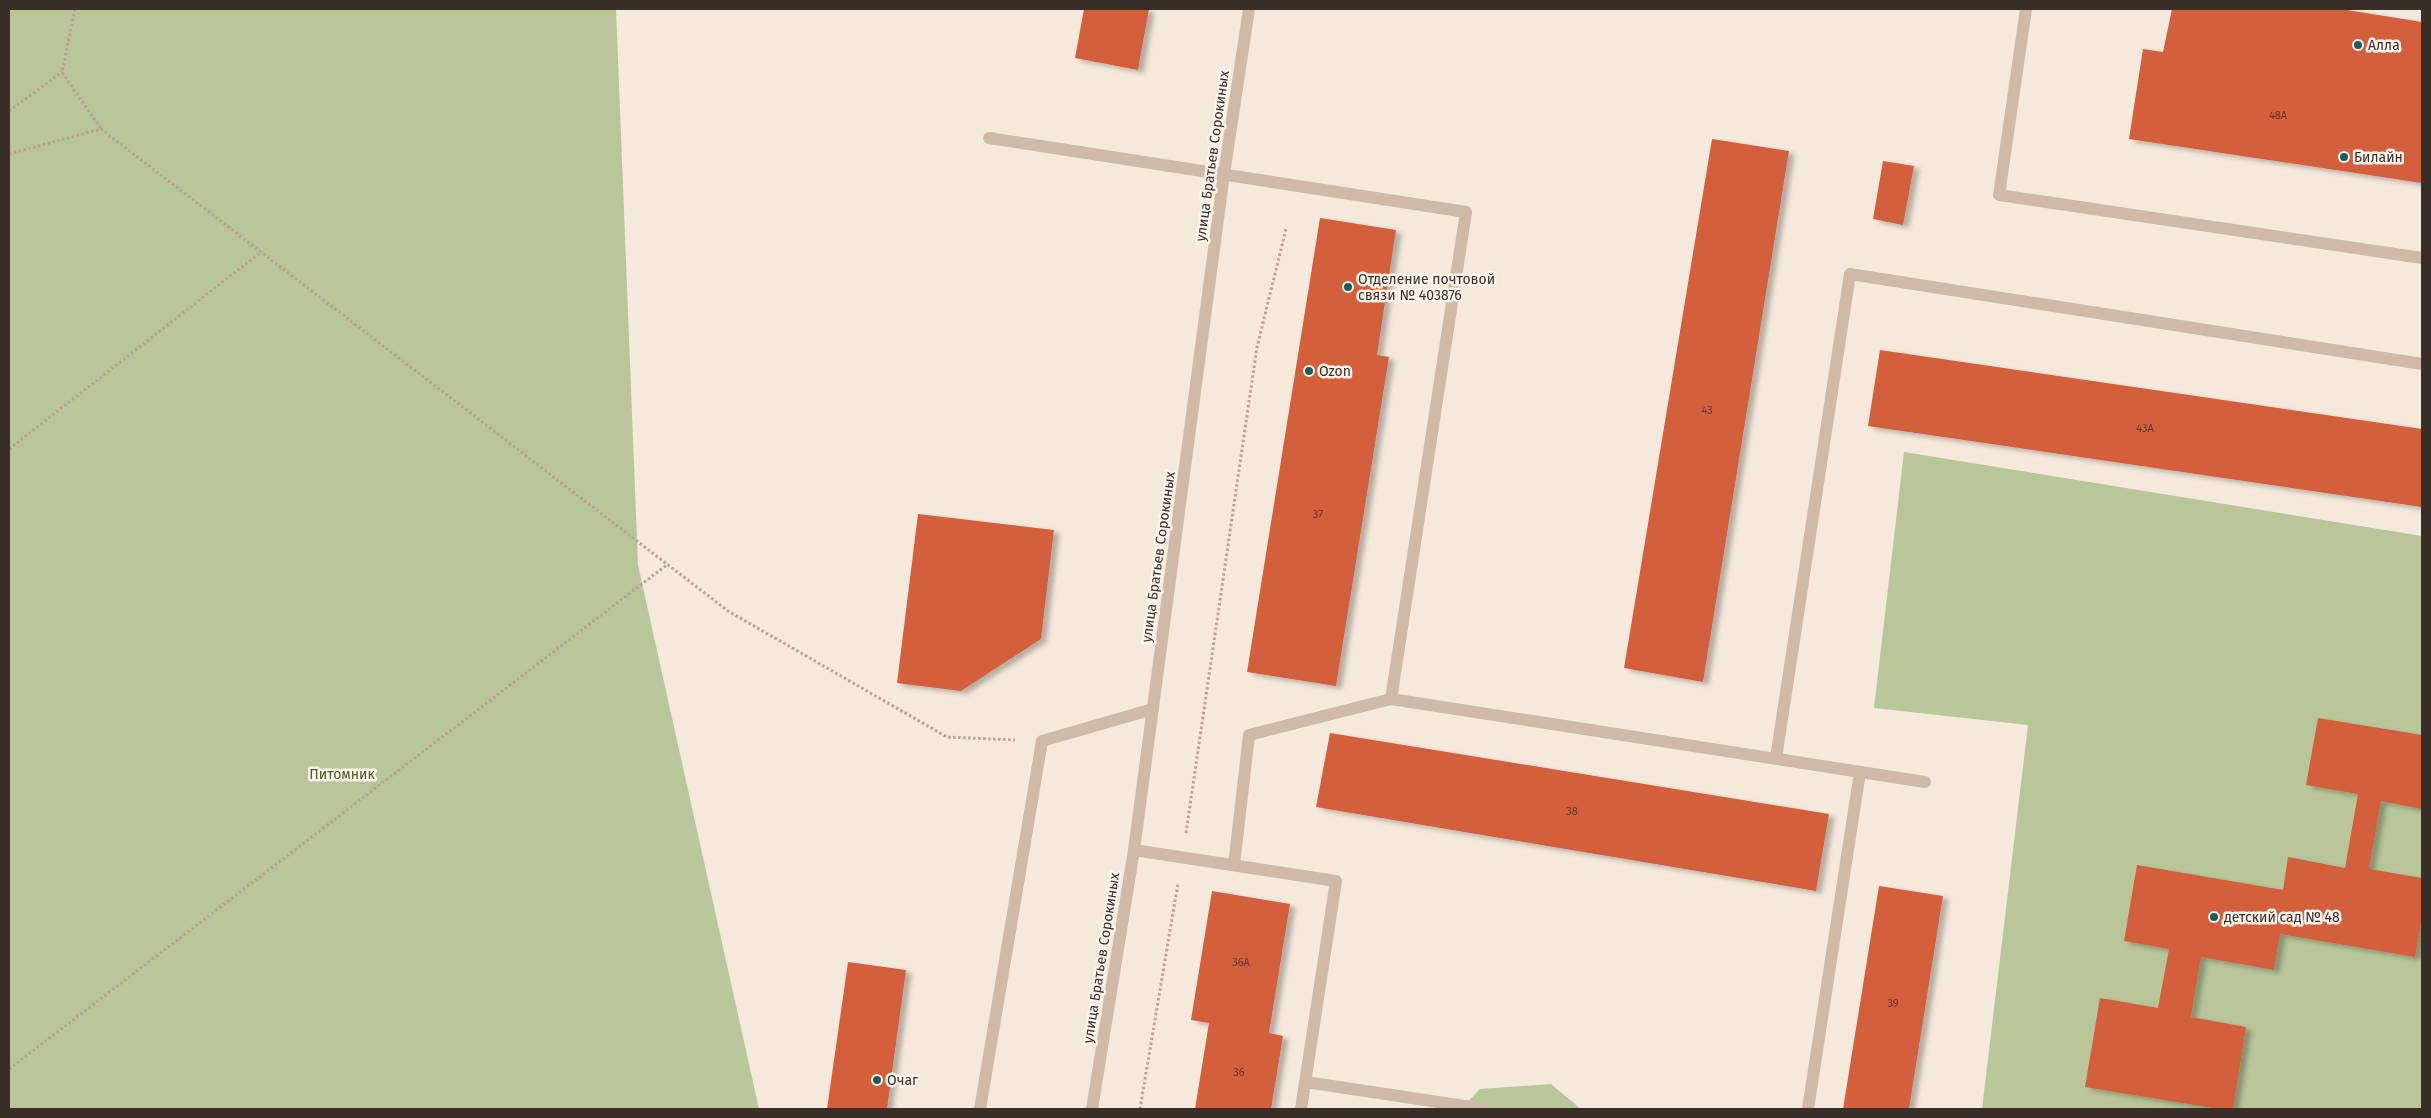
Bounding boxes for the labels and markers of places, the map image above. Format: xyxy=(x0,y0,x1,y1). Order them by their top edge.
place label: Алла xyxy=(2368,37,2400,54)
marker: Алла xyxy=(2352,39,2364,51)
place label: Билайн xyxy=(2354,149,2403,166)
marker: Билайн xyxy=(2338,151,2350,163)
place label: Отделение почтовой связи № 403876 xyxy=(1358,271,1495,304)
marker: Отделение почтовой связи № 403876 xyxy=(1342,281,1354,293)
place label: Ozon xyxy=(1319,363,1351,380)
marker: Ozon xyxy=(1303,365,1315,377)
place label: детский сад № 48 xyxy=(2224,909,2340,926)
marker: детский сад № 48 xyxy=(2208,911,2220,923)
place label: Очаг xyxy=(887,1072,918,1089)
marker: Очаг xyxy=(871,1074,883,1086)

